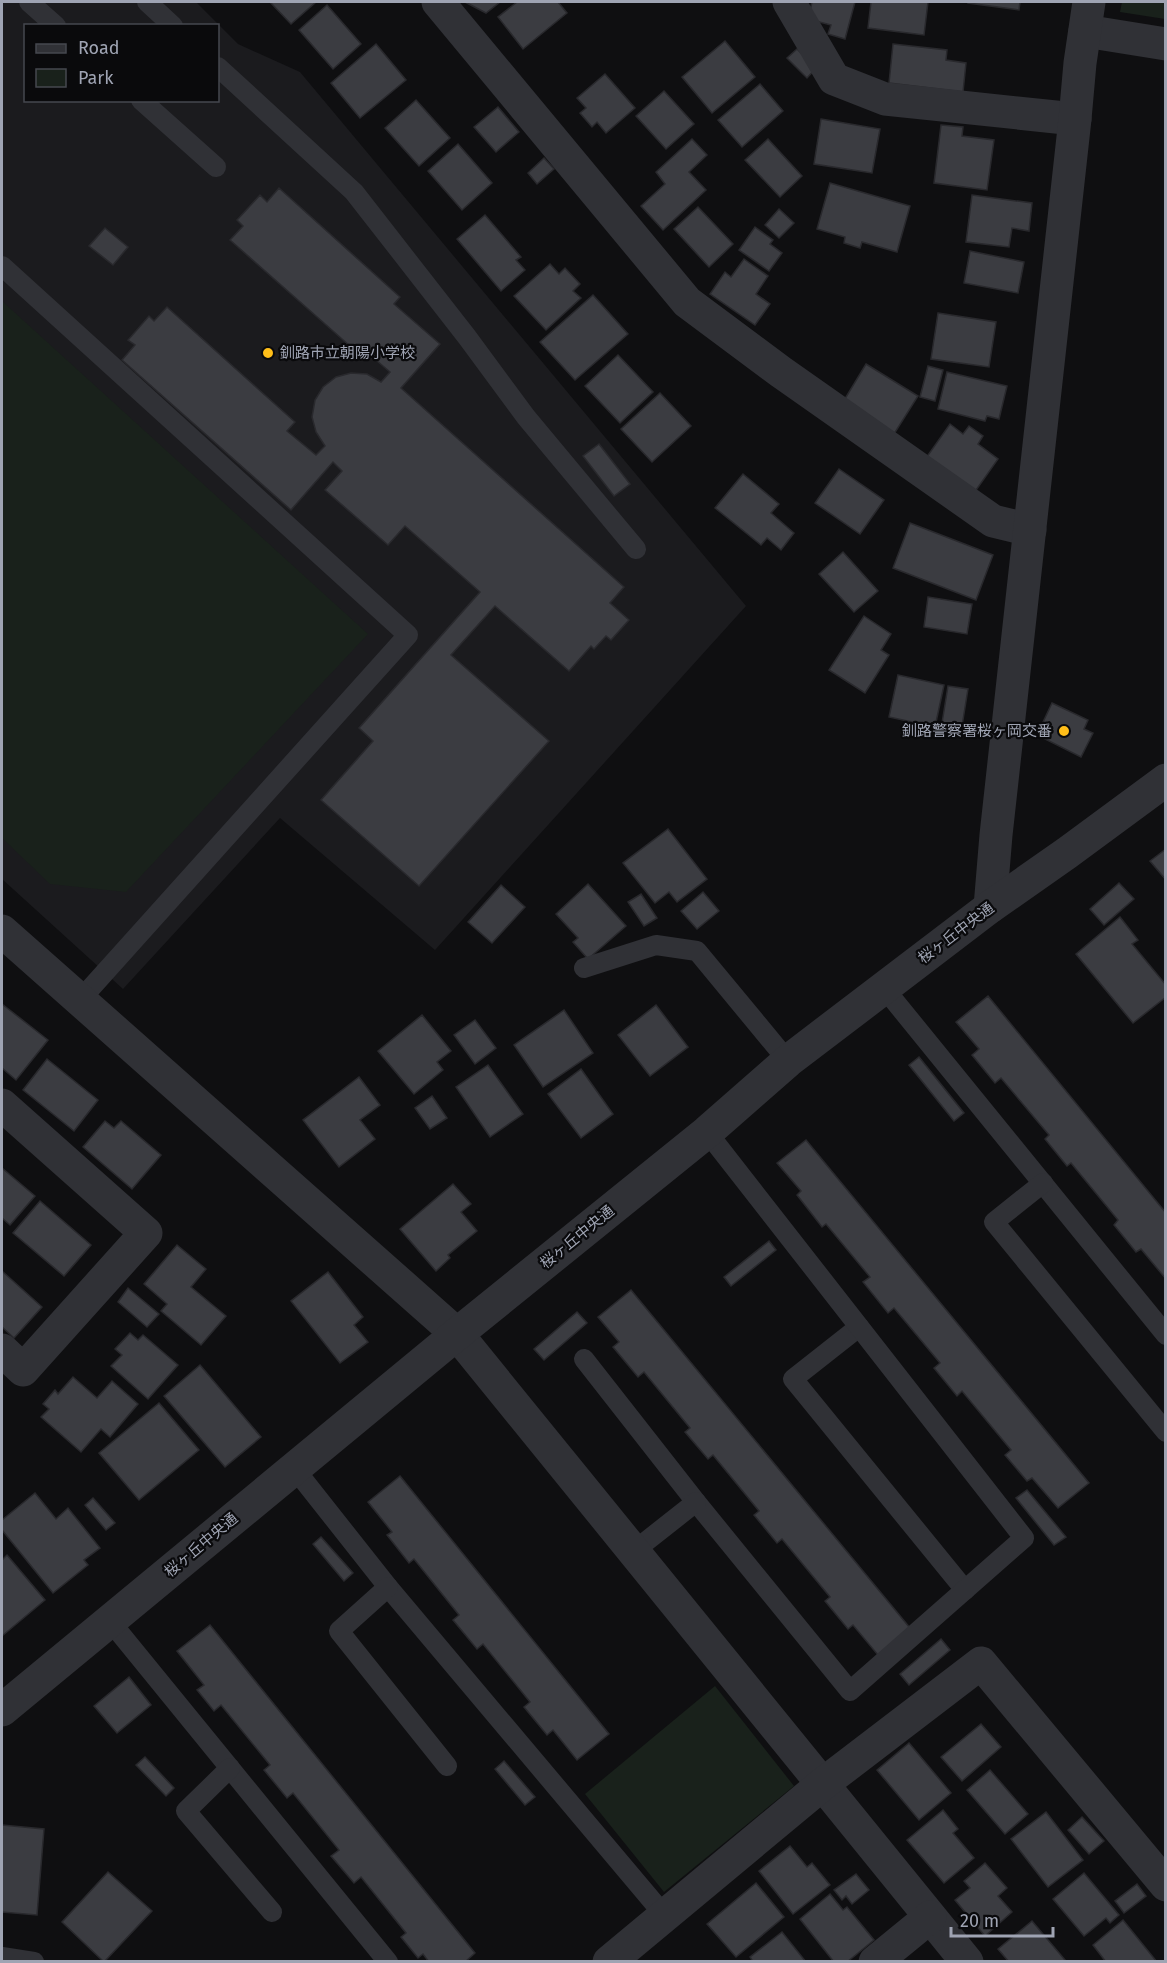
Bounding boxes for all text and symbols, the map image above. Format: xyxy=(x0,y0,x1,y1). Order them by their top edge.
legend xyxy=(24,24,219,102)
text: Road xyxy=(78,37,120,59)
text: Park xyxy=(78,67,114,89)
place label: 釧路市立朝陽小学校 xyxy=(280,344,415,362)
marker: 釧路市立朝陽小学校 xyxy=(261,346,275,360)
place label: 釧路警察署桜ヶ岡交番 xyxy=(902,722,1052,740)
marker: 釧路警察署桜ヶ岡交番 xyxy=(1057,724,1071,738)
street label: 桜ヶ丘中央通 xyxy=(915,899,997,967)
street label: 桜ヶ丘中央通 xyxy=(536,1202,618,1272)
street label: 桜ヶ丘中央通 xyxy=(161,1509,241,1581)
scale bar xyxy=(951,1900,1053,1938)
text: 20 m xyxy=(960,1910,999,1932)

